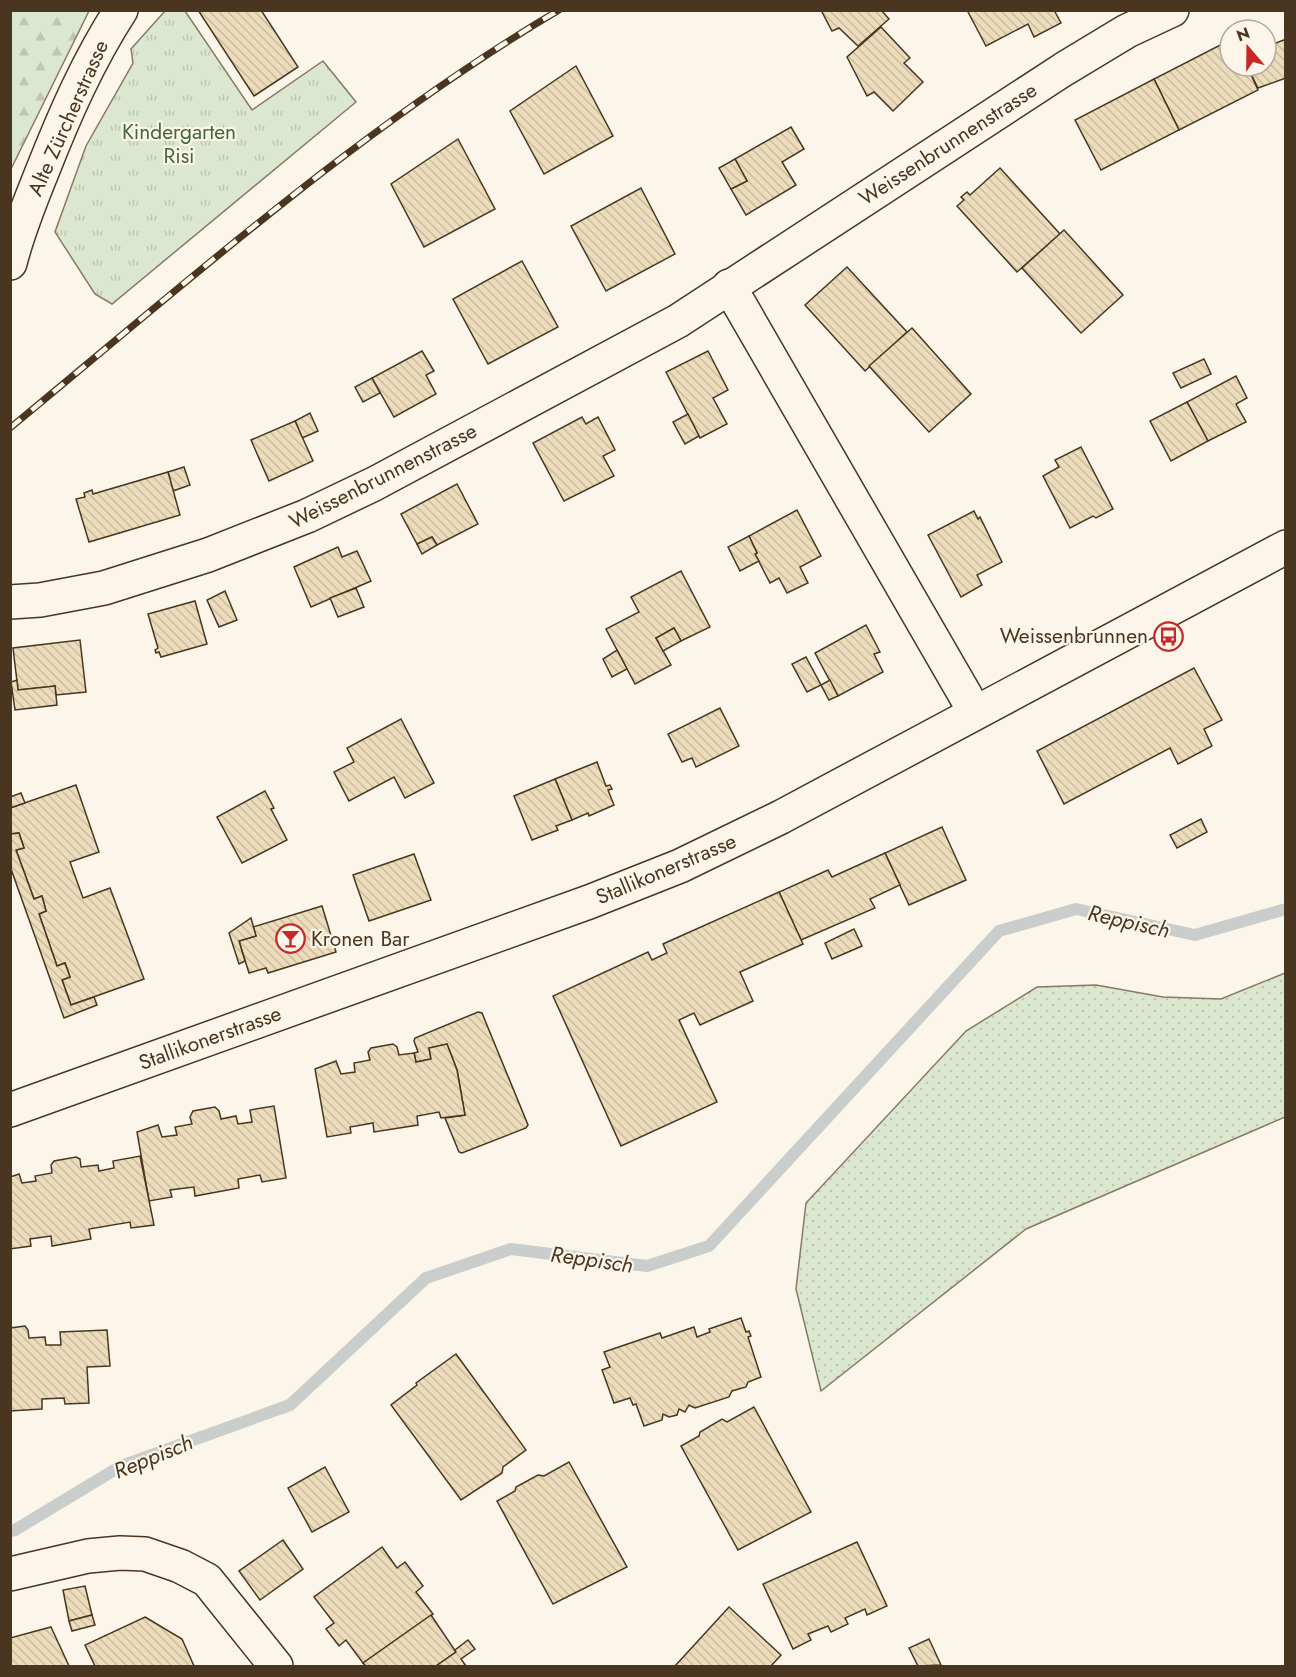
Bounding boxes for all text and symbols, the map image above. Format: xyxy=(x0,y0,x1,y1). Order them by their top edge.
north arrow xyxy=(1218,18,1278,78)
text: N xyxy=(1233,21,1253,47)
street label: Alte Zürcherstrasse xyxy=(20,35,116,201)
street label: Weissenbrunnenstrasse xyxy=(853,75,1043,213)
park label: Kindergarten Risi xyxy=(122,117,236,171)
street label: Weissenbrunnenstrasse xyxy=(284,416,482,536)
bus stop icon: Weissenbrunnen xyxy=(1153,620,1185,652)
place label: Weissenbrunnen xyxy=(1000,621,1148,651)
street label: Stallikonerstrasse xyxy=(591,826,741,912)
water label: Reppisch xyxy=(1085,896,1173,946)
bar icon: Kronen Bar xyxy=(274,923,306,955)
place label: Kronen Bar xyxy=(311,924,410,954)
street label: Stallikonerstrasse xyxy=(135,998,286,1078)
water label: Reppisch xyxy=(549,1237,635,1281)
water label: Reppisch xyxy=(109,1426,197,1486)

